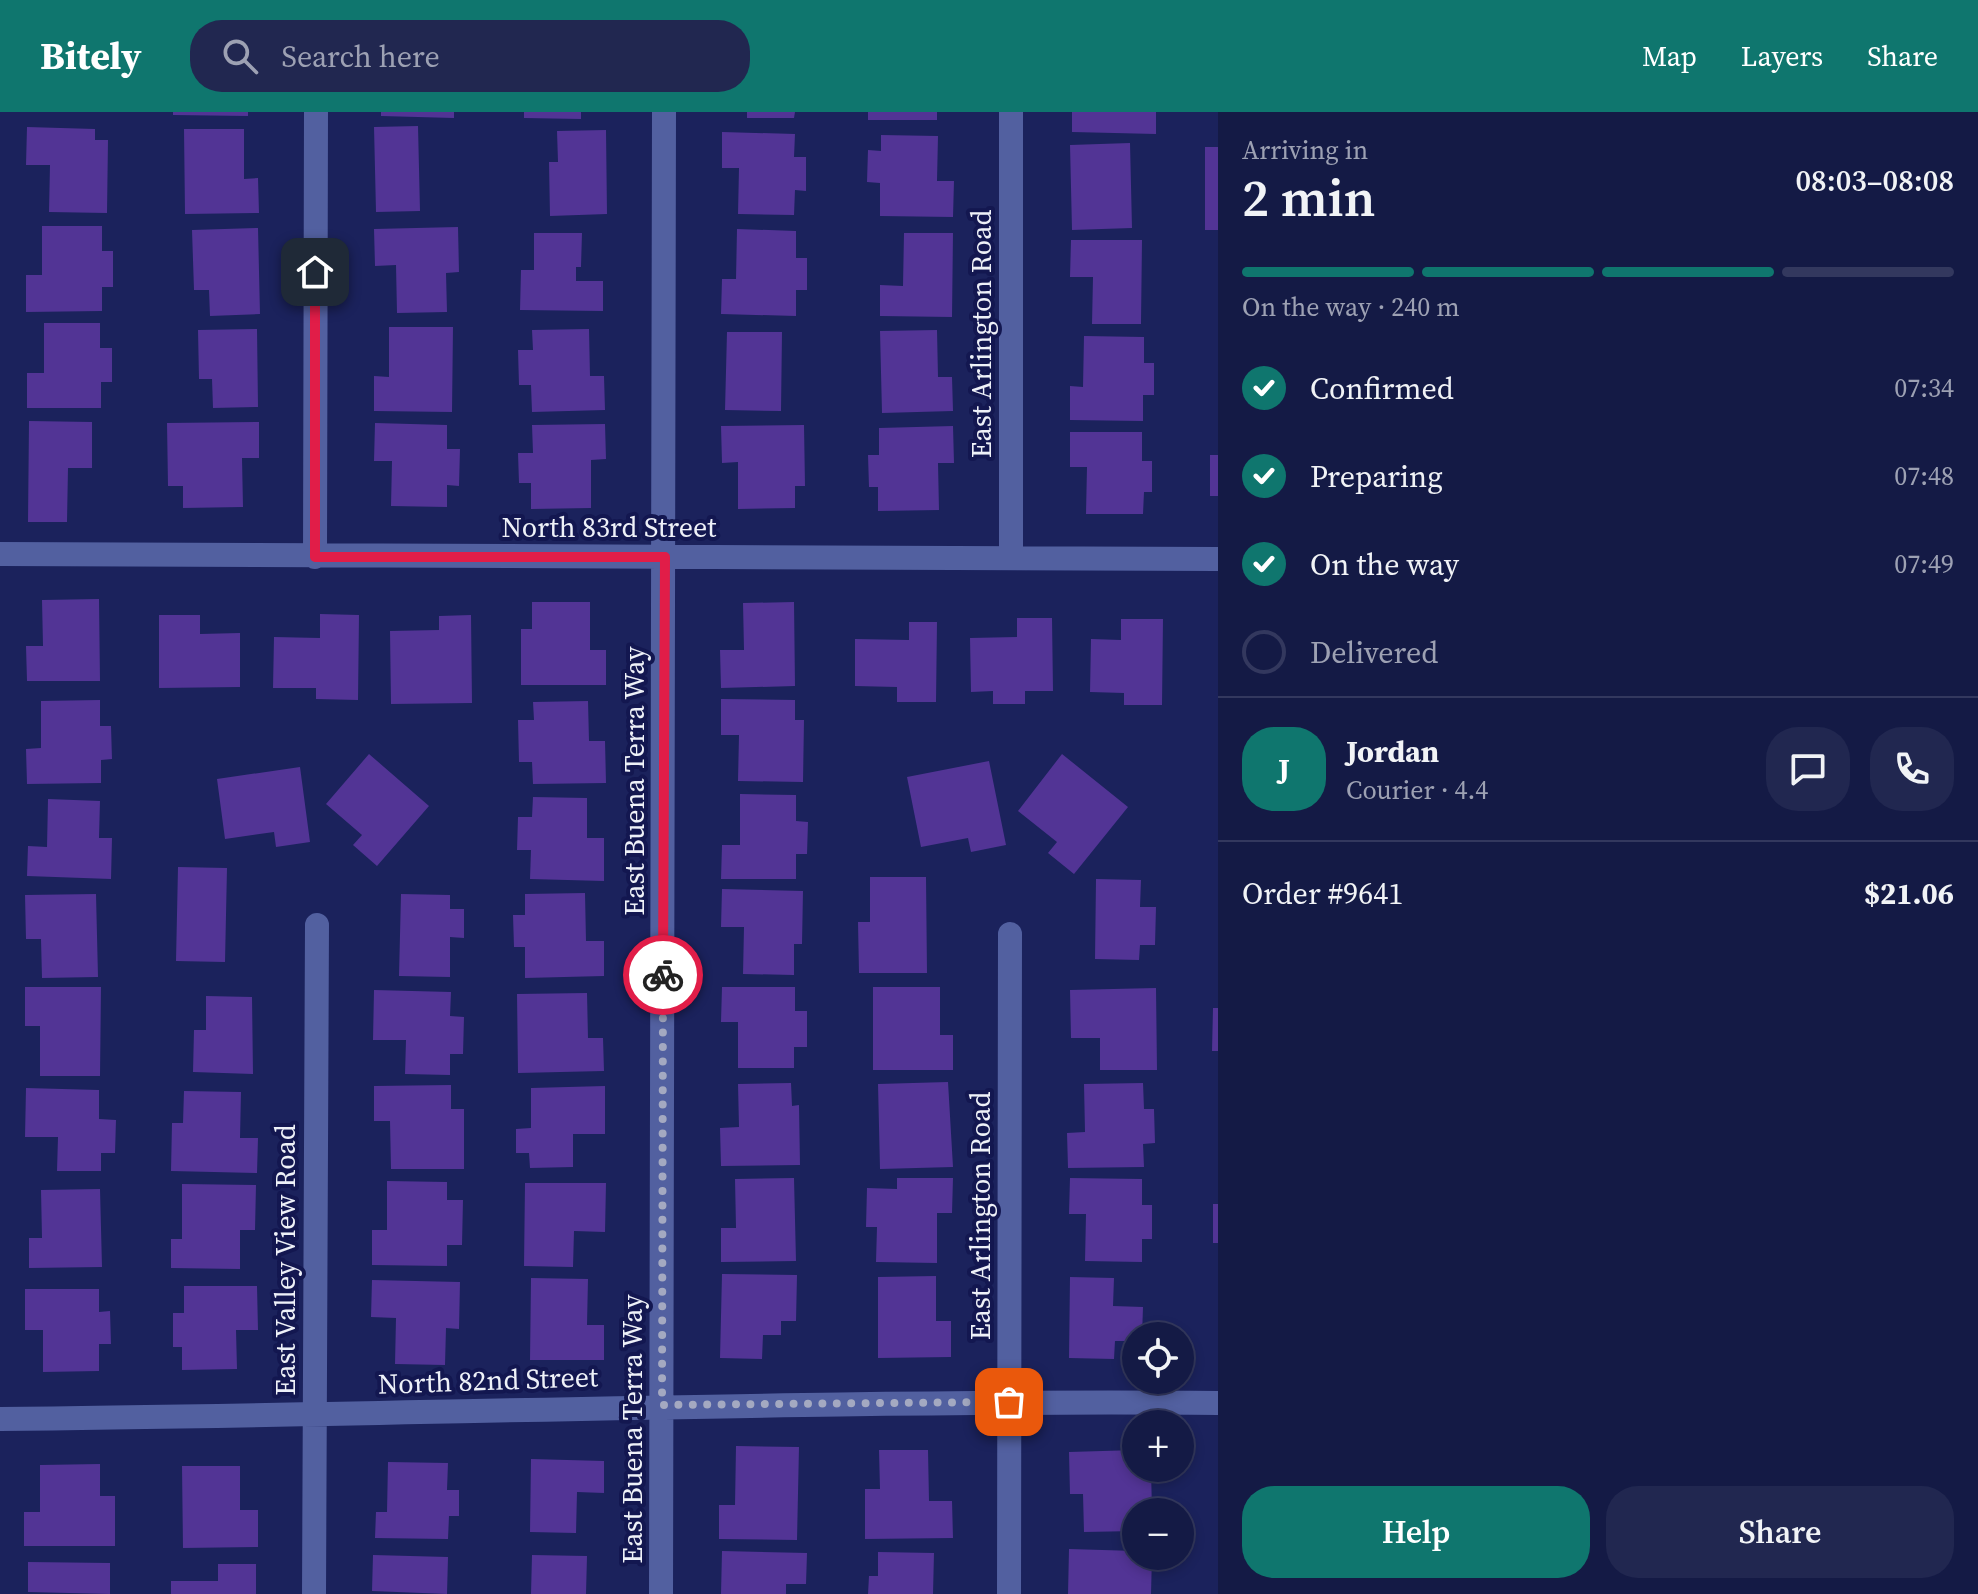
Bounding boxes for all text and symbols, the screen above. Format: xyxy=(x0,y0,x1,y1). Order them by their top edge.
search box xyxy=(190,20,750,92)
text: Bitely xyxy=(40,30,142,82)
icon: search xyxy=(218,34,262,78)
text: Search here xyxy=(282,36,440,77)
text: Map xyxy=(1642,37,1697,75)
text: Layers xyxy=(1741,37,1823,75)
text: Share xyxy=(1867,37,1938,75)
text: Arriving in xyxy=(1242,132,1368,168)
text: 08:03–08:08 xyxy=(1795,160,1954,201)
text: 2 min xyxy=(1242,162,1375,233)
street label: East Arlington Road xyxy=(962,210,1000,458)
pin xyxy=(281,238,349,306)
icon: home xyxy=(293,250,337,294)
text: On the way · 240 m xyxy=(1242,289,1460,325)
icon: check xyxy=(1242,366,1286,410)
text: Confirmed xyxy=(1310,368,1454,409)
text: 07:34 xyxy=(1894,370,1954,406)
icon: check xyxy=(1242,454,1286,498)
text: Preparing xyxy=(1310,456,1443,497)
text: 07:48 xyxy=(1894,458,1954,494)
street label: North 83rd Street xyxy=(502,508,717,546)
icon: check xyxy=(1242,542,1286,586)
text: On the way xyxy=(1310,544,1459,585)
text: 07:49 xyxy=(1894,546,1954,582)
text: Delivered xyxy=(1310,632,1438,673)
street label: East Buena Terra Way xyxy=(615,646,653,916)
button: chat xyxy=(1766,727,1850,811)
button: phone xyxy=(1870,727,1954,811)
text: Jordan xyxy=(1346,731,1439,772)
text: J xyxy=(1278,749,1290,790)
text: Courier · 4.4 xyxy=(1346,772,1488,808)
text: Order #9641 xyxy=(1242,873,1403,914)
text: $21.06 xyxy=(1864,873,1954,914)
courier xyxy=(623,935,703,1015)
icon: bike xyxy=(641,953,685,997)
street label: East Arlington Road xyxy=(961,1092,999,1340)
street label: East Valley View Road xyxy=(266,1124,304,1396)
street label: East Buena Terra Way xyxy=(613,1294,651,1564)
map controls xyxy=(1122,1322,1194,1570)
button: locate xyxy=(1122,1322,1194,1394)
street label: North 82nd Street xyxy=(377,1357,600,1403)
pin xyxy=(975,1368,1043,1436)
icon: bag xyxy=(987,1380,1031,1424)
button: + xyxy=(1122,1410,1194,1482)
button: Help xyxy=(1242,1486,1590,1578)
button: Share xyxy=(1606,1486,1954,1578)
button: − xyxy=(1122,1498,1194,1570)

